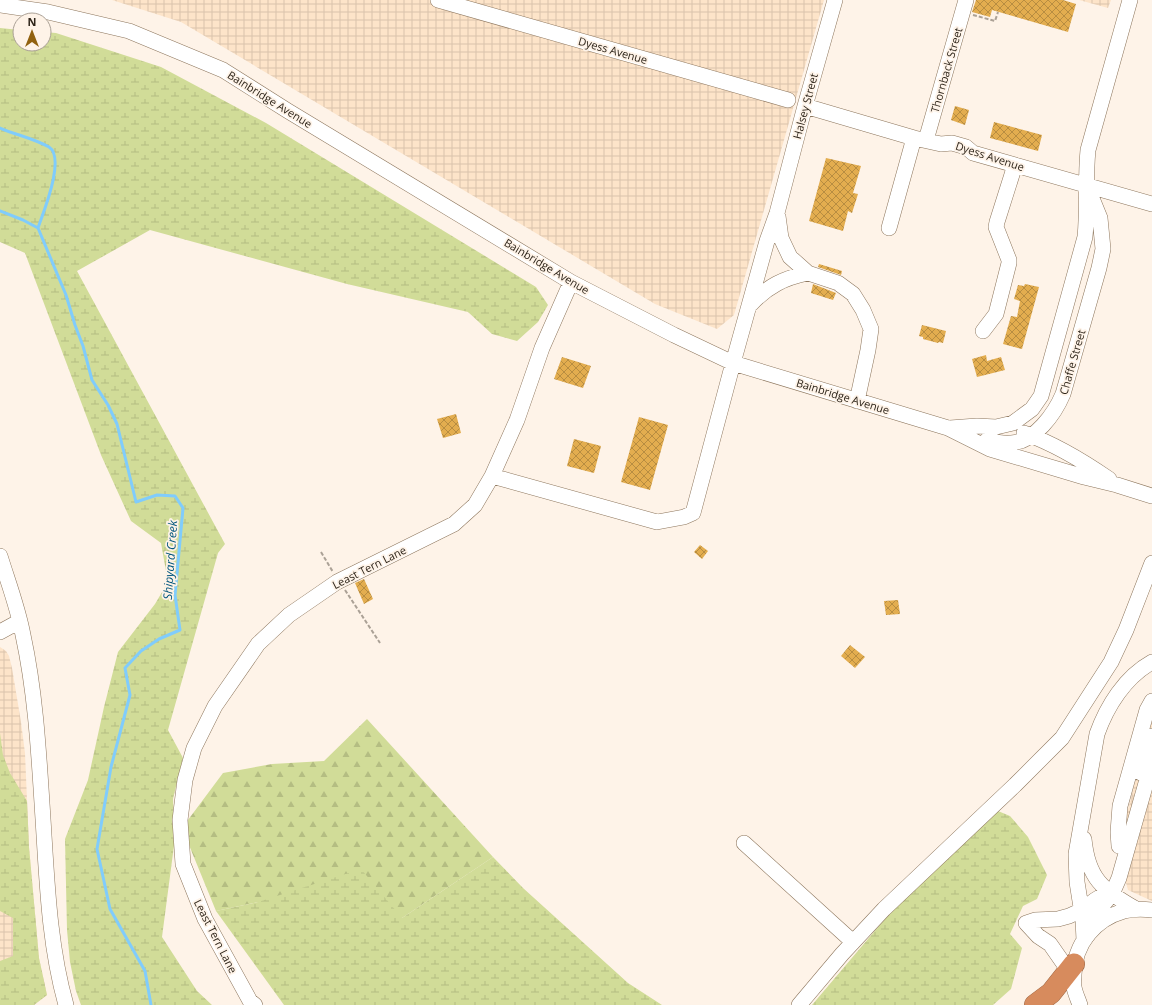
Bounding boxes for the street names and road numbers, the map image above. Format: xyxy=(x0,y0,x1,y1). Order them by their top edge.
street label: Thornback Street xyxy=(927,25,965,114)
street label: Dyess Avenue xyxy=(577,33,649,67)
street label: Bainbridge Avenue xyxy=(225,67,315,131)
street label: Halsey Street xyxy=(789,71,821,141)
street label: Dyess Avenue xyxy=(954,138,1026,174)
street label: Bainbridge Avenue xyxy=(502,235,592,297)
street label: Chaffe Street xyxy=(1056,328,1088,396)
street label: Bainbridge Avenue xyxy=(795,375,891,417)
street label: Least Tern Lane xyxy=(329,542,409,592)
street label: Least Tern Lane xyxy=(191,896,241,976)

